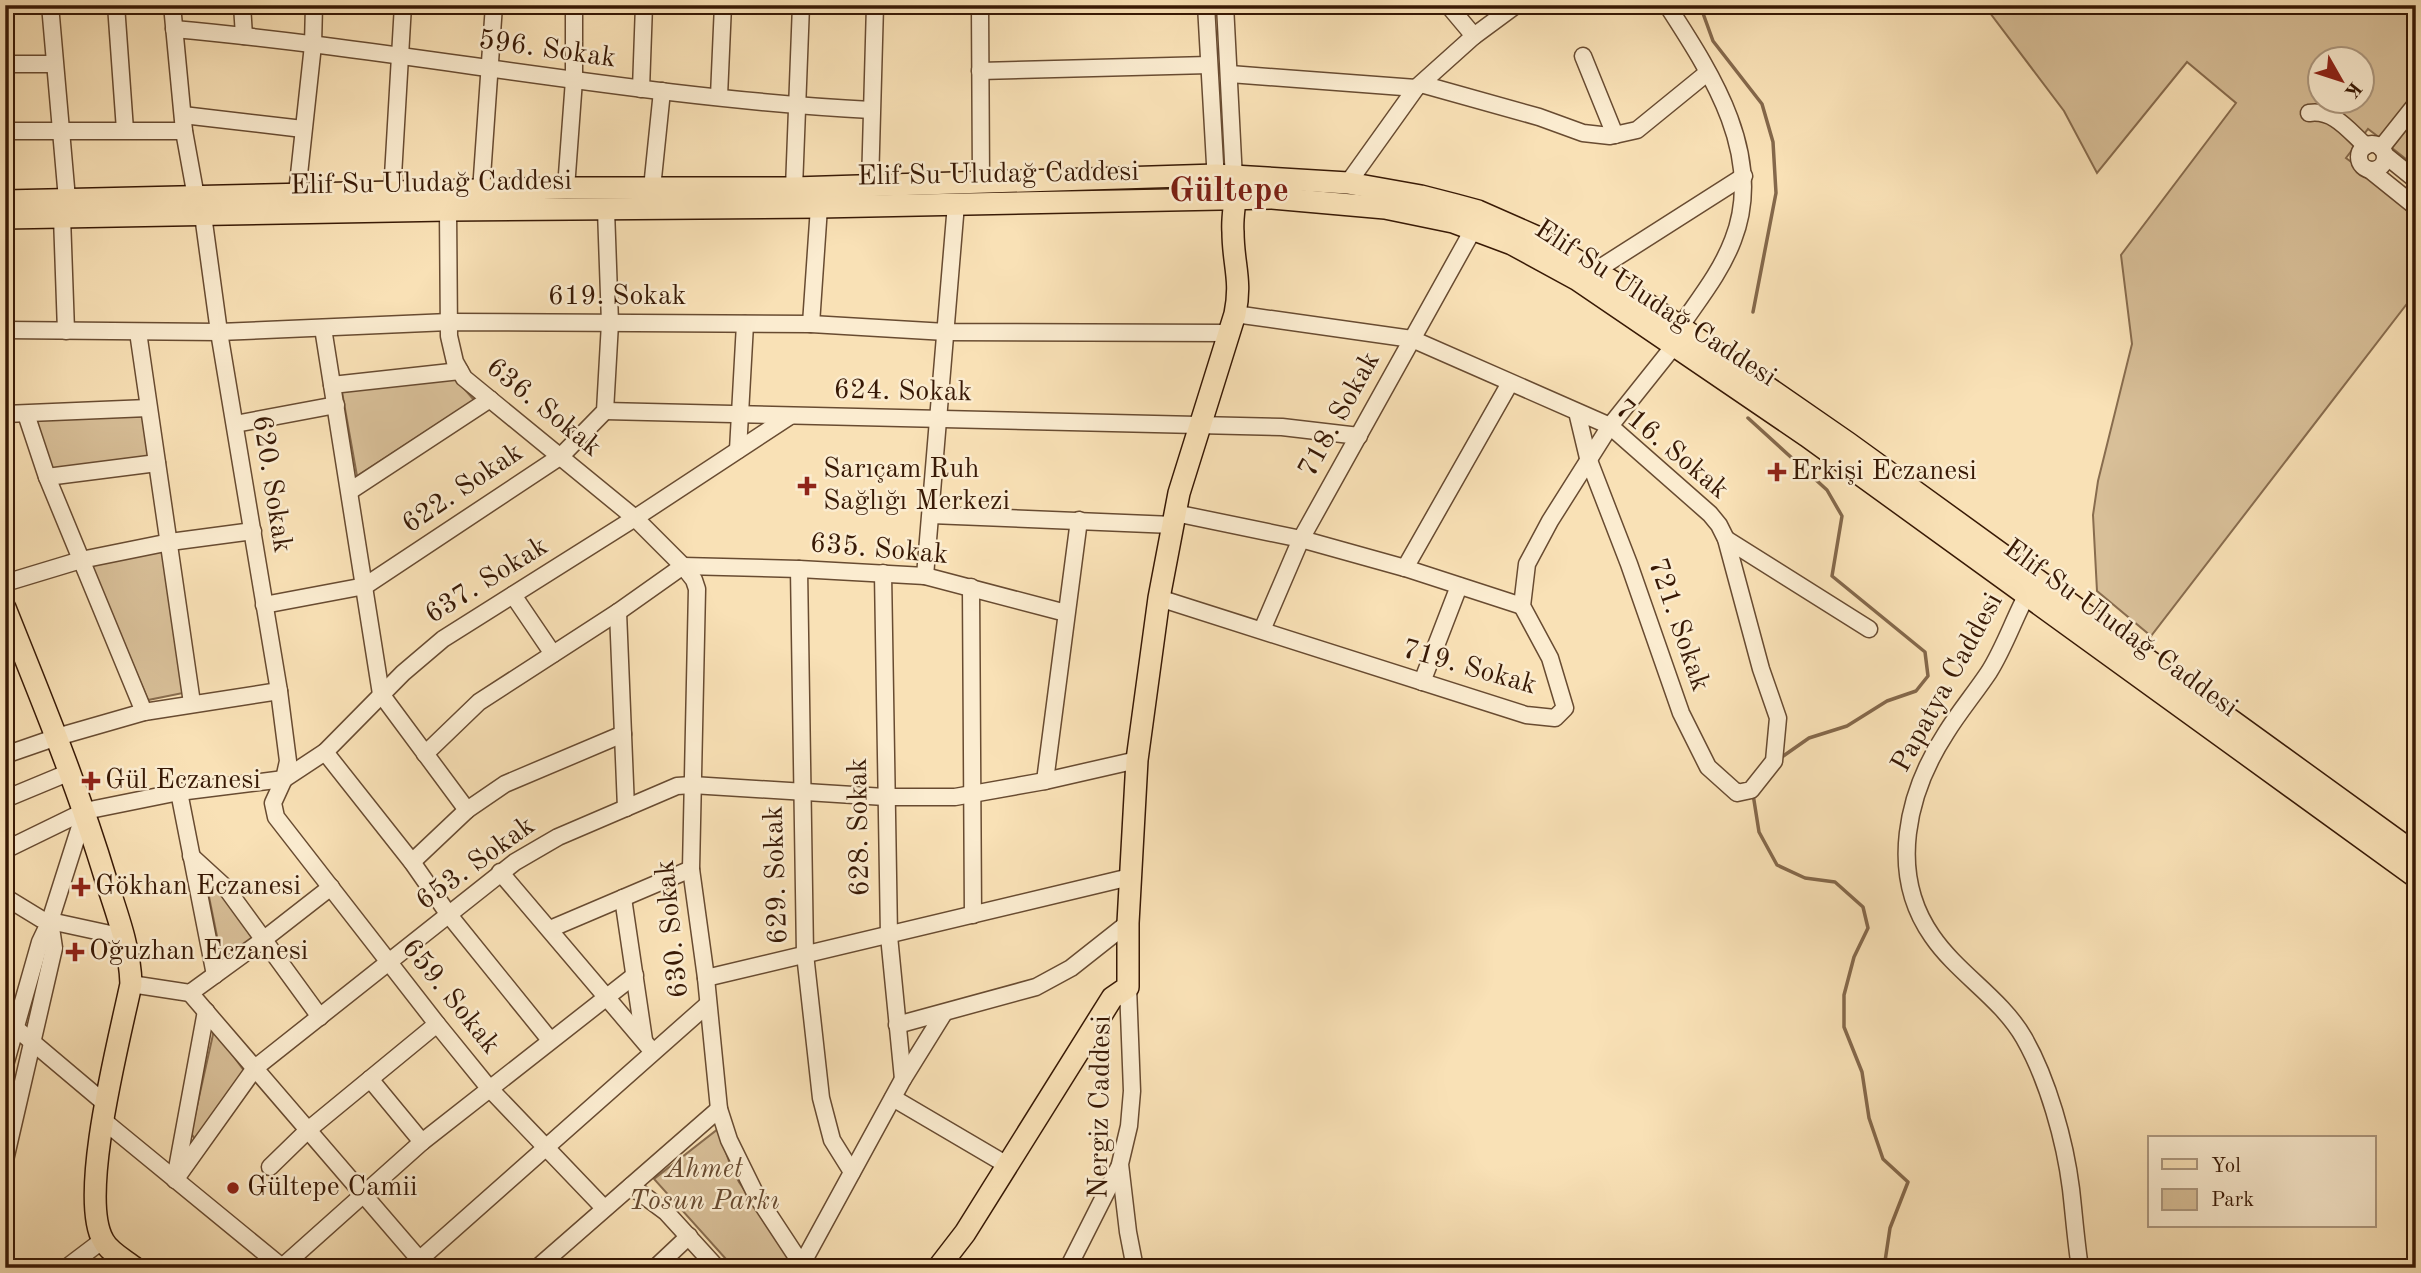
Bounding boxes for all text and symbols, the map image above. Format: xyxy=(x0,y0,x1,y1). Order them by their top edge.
street label: 596. Sokak xyxy=(476,26,618,74)
north arrow xyxy=(2306,46,2376,116)
text: K xyxy=(2340,77,2364,101)
street label: Elif Su Uludağ Caddesi xyxy=(857,159,1139,191)
street label: Elif Su Uludağ Caddesi xyxy=(290,168,572,200)
district label: Gültepe xyxy=(1169,174,1289,209)
street label: Elif Su Uludağ Caddesi xyxy=(1529,216,1781,392)
street label: 619. Sokak xyxy=(548,283,686,311)
street label: 718. Sokak xyxy=(1294,348,1386,482)
street label: 636. Sokak xyxy=(480,354,606,462)
street label: 624. Sokak xyxy=(833,377,973,407)
street label: 716. Sokak xyxy=(1609,395,1733,505)
street label: 620. Sokak xyxy=(246,413,296,555)
street label: 622. Sokak xyxy=(398,439,528,539)
place label: Sarıçam Ruh Sağlığı Merkezi xyxy=(823,456,1010,516)
place label: Erkişi Eczanesi xyxy=(1791,458,1977,486)
marker: Erkişi Eczanesi xyxy=(1769,464,1785,480)
marker: Sarıçam Ruh Sağlığı Merkezi xyxy=(797,476,817,496)
street label: 635. Sokak xyxy=(809,530,949,570)
street label: 637. Sokak xyxy=(421,532,553,630)
street label: Elif Su Uludağ Caddesi xyxy=(1998,535,2242,723)
street label: 721. Sokak xyxy=(1642,555,1714,695)
street label: Papatya Caddesi xyxy=(1887,589,2009,777)
street label: 719. Sokak xyxy=(1399,635,1539,701)
street label: 628. Sokak xyxy=(845,757,875,897)
place label: Gül Eczanesi xyxy=(105,767,261,795)
marker: Gül Eczanesi xyxy=(83,773,99,789)
street label: 629. Sokak xyxy=(761,805,793,945)
street label: 653. Sokak xyxy=(412,812,540,916)
street label: 630. Sokak xyxy=(652,859,694,999)
place label: Gökhan Eczanesi xyxy=(95,873,301,901)
marker: Gökhan Eczanesi xyxy=(73,879,89,895)
street label: 659. Sokak xyxy=(396,934,504,1060)
place label: Oğuzhan Eczanesi xyxy=(89,938,308,966)
marker: Oğuzhan Eczanesi xyxy=(67,944,83,960)
street label: Nergiz Caddesi xyxy=(1085,1015,1117,1199)
legend xyxy=(2148,1136,2376,1228)
park label: Ahmet Tosun Parkı xyxy=(628,1156,780,1216)
text: Yol xyxy=(2211,1156,2241,1177)
place label: Gültepe Camii xyxy=(247,1174,418,1202)
marker: Gültepe Camii xyxy=(225,1180,241,1196)
text: Park xyxy=(2211,1190,2254,1211)

